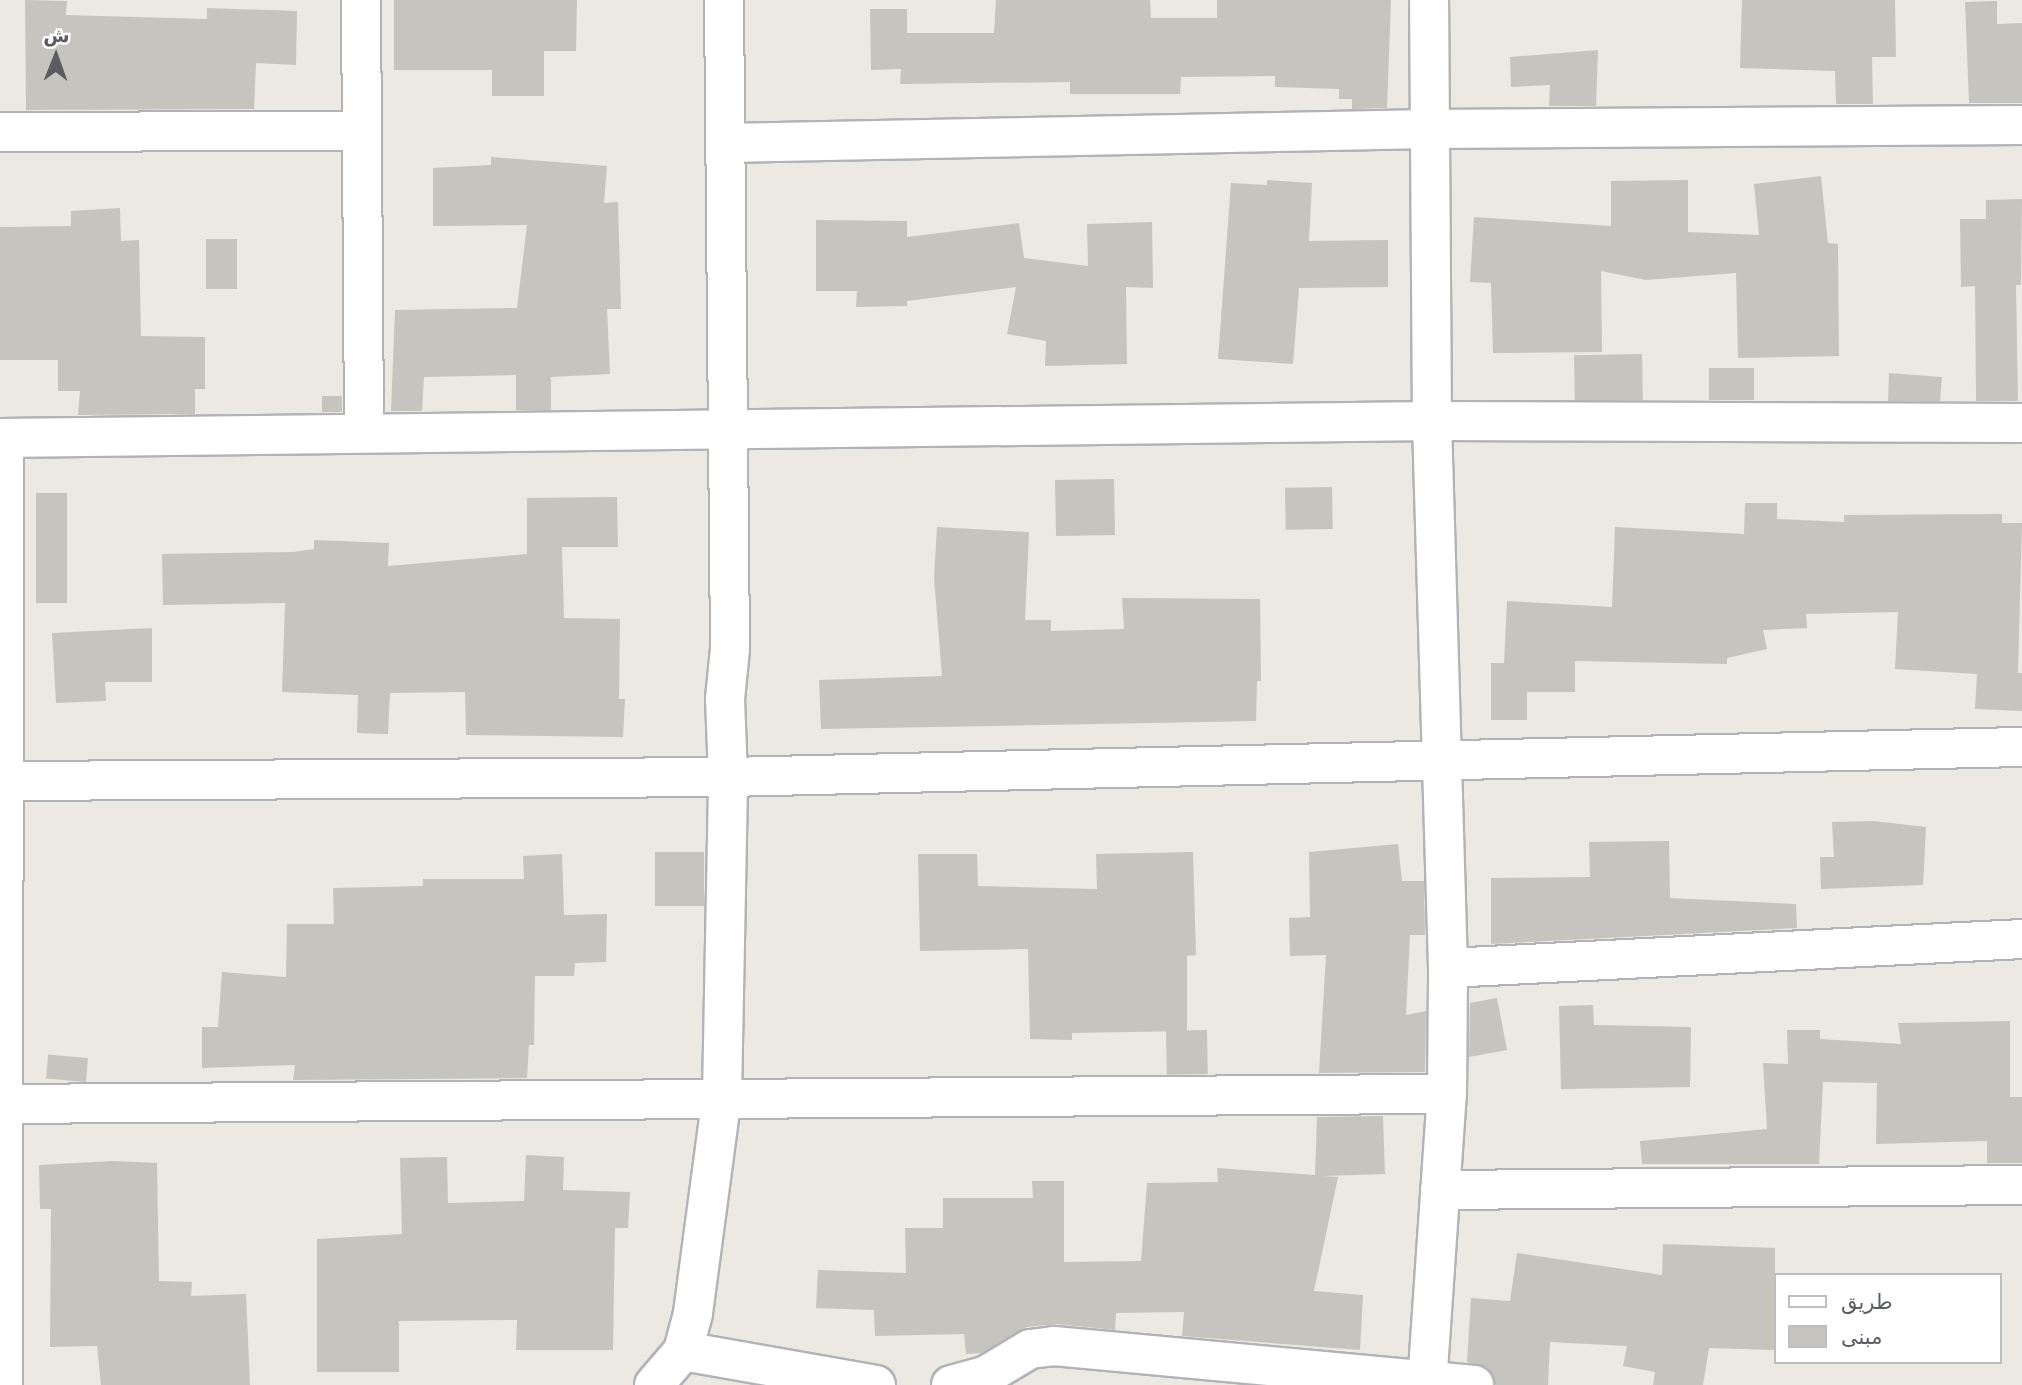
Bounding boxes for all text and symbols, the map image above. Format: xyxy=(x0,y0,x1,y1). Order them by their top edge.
north arrow xyxy=(21,21,91,91)
text: ش xyxy=(43,24,70,46)
legend xyxy=(1773,1273,2001,1364)
text: طريق xyxy=(1841,1290,1893,1314)
text: مبنى xyxy=(1841,1325,1882,1349)

